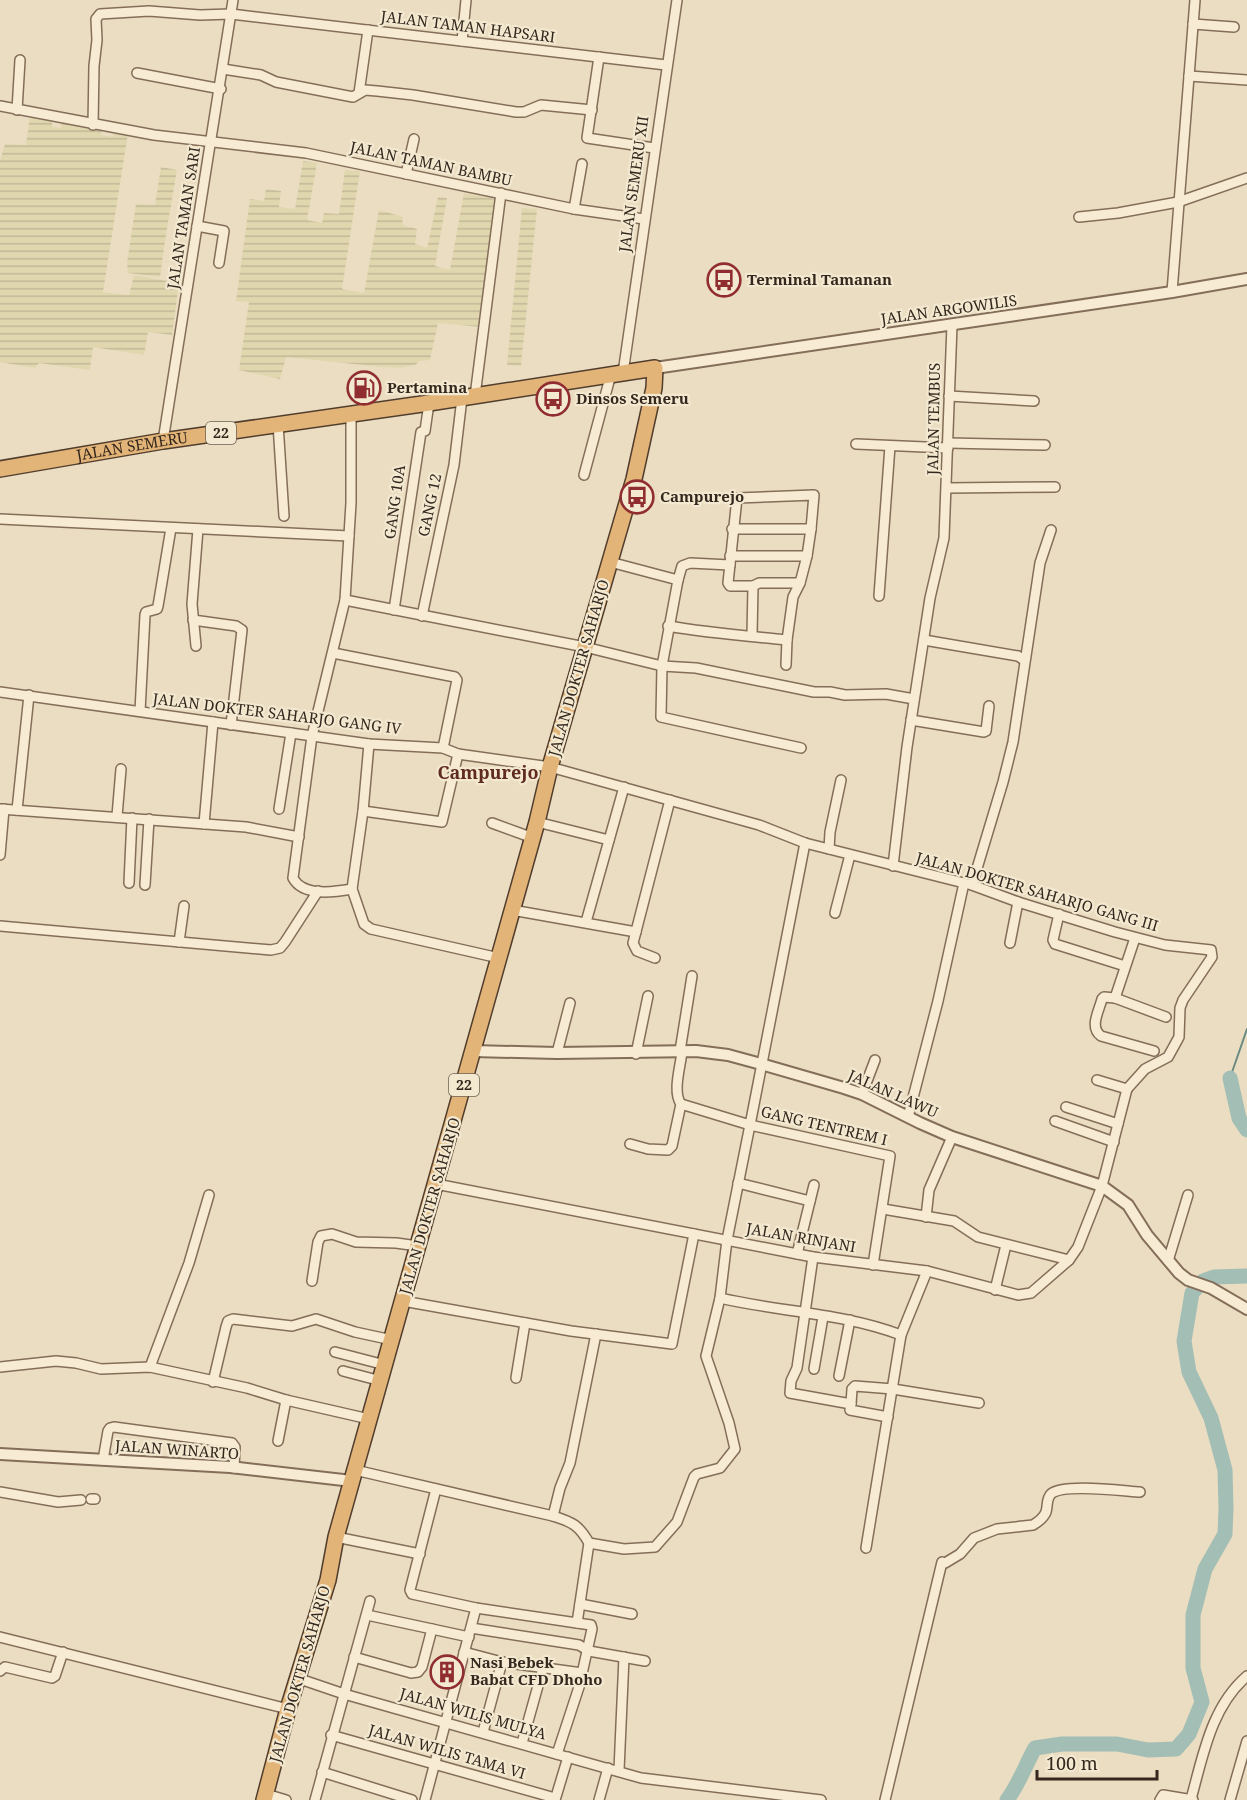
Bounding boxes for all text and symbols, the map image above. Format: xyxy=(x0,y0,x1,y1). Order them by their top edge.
street label: JALAN TAMAN HAPSARI xyxy=(379,5,556,47)
street label: JALAN SEMERU XII xyxy=(613,114,652,254)
street label: JALAN TAMAN BAMBU xyxy=(348,136,514,190)
street label: JALAN TAMAN SARI xyxy=(162,145,204,291)
bus stop icon: Terminal Tamanan xyxy=(706,262,742,298)
place label: Terminal Tamanan xyxy=(747,269,892,289)
street label: JALAN ARGOWILIS xyxy=(879,290,1018,329)
street label: JALAN TEMBUS xyxy=(922,363,944,476)
fuel station icon: Pertamina xyxy=(346,370,382,406)
place label: Pertamina xyxy=(387,377,467,397)
bus stop icon: Dinsos Semeru xyxy=(535,381,571,417)
place label: Dinsos Semeru xyxy=(576,388,689,408)
road number: 22 xyxy=(206,422,236,444)
street label: JALAN SEMERU xyxy=(74,427,189,465)
street label: GANG 10A xyxy=(379,463,409,540)
street label: GANG 12 xyxy=(413,471,445,538)
bus stop icon: Campurejo xyxy=(619,479,655,515)
place label: Campurejo xyxy=(660,486,744,506)
street label: JALAN DOKTER SAHARJO xyxy=(543,577,613,760)
street label: JALAN DOKTER SAHARJO GANG IV xyxy=(151,688,403,738)
district label: Campurejo xyxy=(437,760,539,784)
street label: JALAN DOKTER SAHARJO GANG III xyxy=(913,847,1161,935)
street label: JALAN LAWU xyxy=(844,1064,942,1122)
road number: 22 xyxy=(449,1074,479,1096)
street label: GANG TENTREM I xyxy=(759,1101,889,1149)
street label: JALAN DOKTER SAHARJO xyxy=(394,1115,464,1298)
street label: JALAN RINJANI xyxy=(744,1217,858,1256)
street label: JALAN WINARTO xyxy=(114,1435,240,1463)
street label: JALAN DOKTER SAHARJO xyxy=(264,1583,334,1766)
place label: Nasi Bebek Babat CFD Dhoho xyxy=(470,1652,602,1689)
building icon: Nasi Bebek Babat CFD Dhoho xyxy=(429,1654,465,1690)
street label: JALAN WILIS MULYA xyxy=(397,1682,549,1744)
street label: JALAN WILIS TAMA VI xyxy=(366,1719,528,1783)
scale bar xyxy=(1037,1743,1157,1781)
text: 100 m xyxy=(1046,1751,1098,1775)

